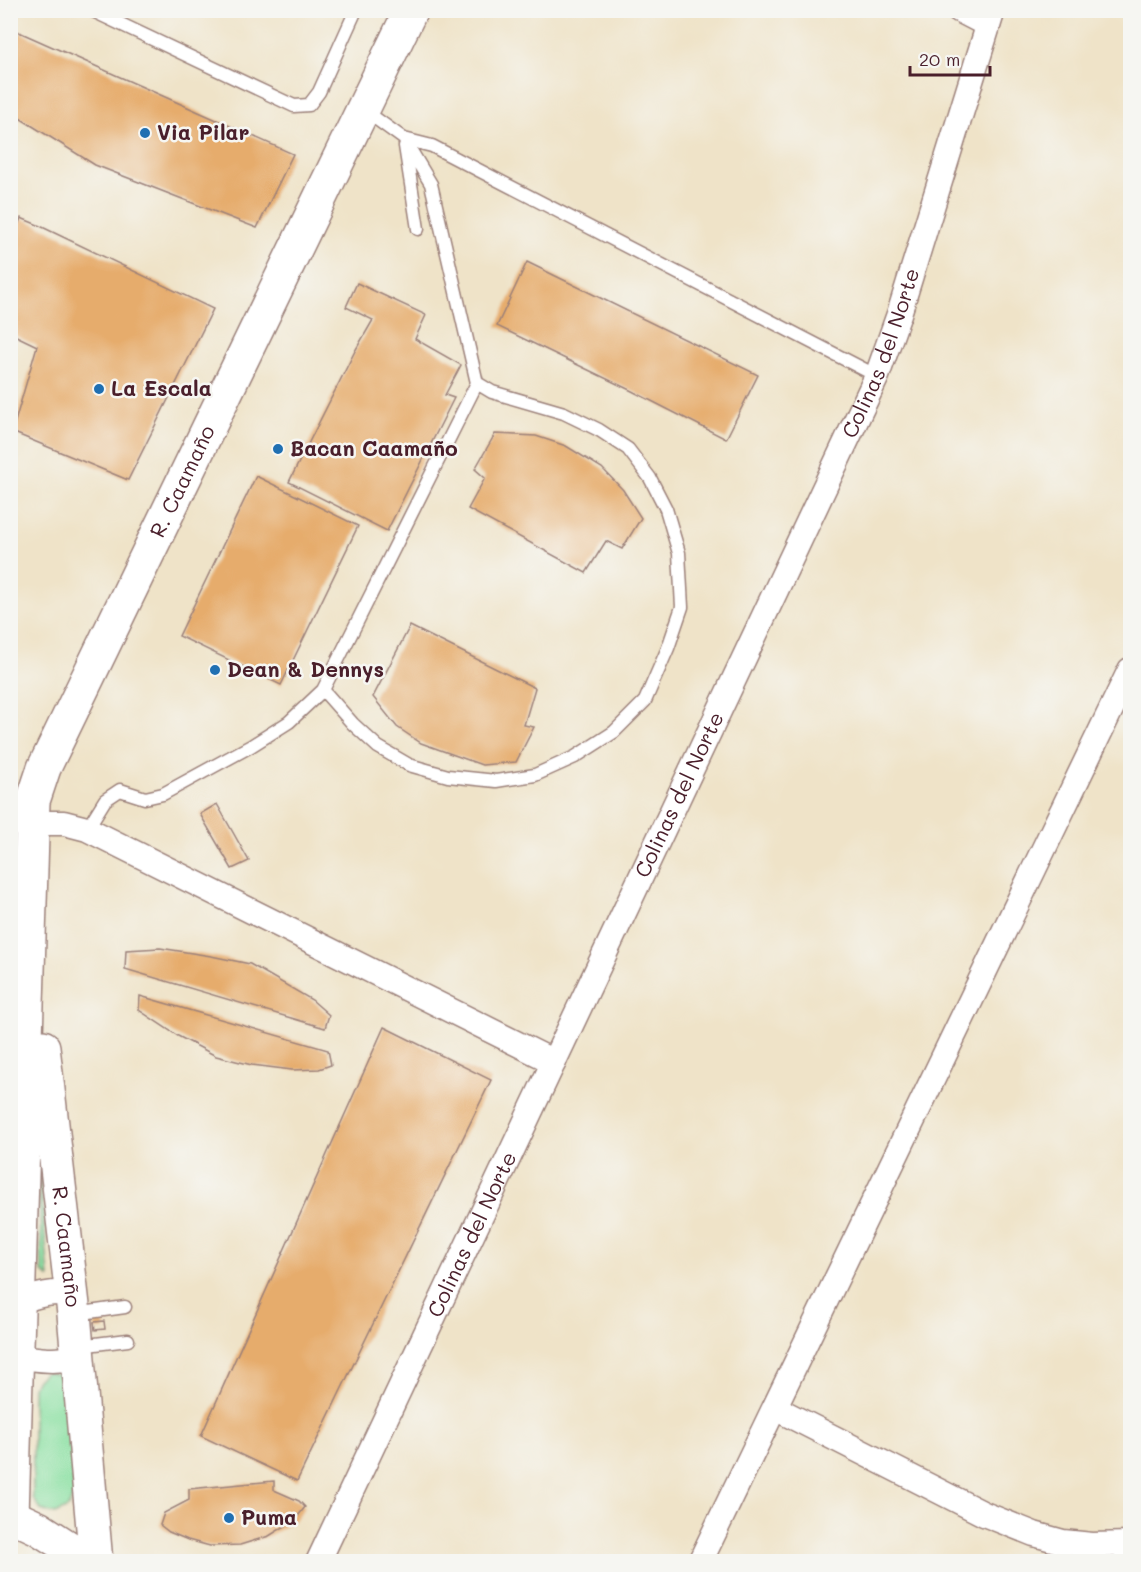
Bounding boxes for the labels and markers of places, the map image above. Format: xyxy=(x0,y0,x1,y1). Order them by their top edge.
place label: Via Pilar xyxy=(157,118,249,145)
marker: Via Pilar xyxy=(138,126,152,140)
place label: La Escala xyxy=(111,374,212,401)
marker: La Escala xyxy=(92,382,106,396)
place label: Bacan Caamaño xyxy=(290,434,458,461)
marker: Bacan Caamaño xyxy=(271,442,285,456)
place label: Dean & Dennys xyxy=(227,655,384,683)
marker: Dean & Dennys xyxy=(208,663,222,677)
place label: Puma xyxy=(241,1503,297,1530)
marker: Puma xyxy=(222,1511,236,1525)

